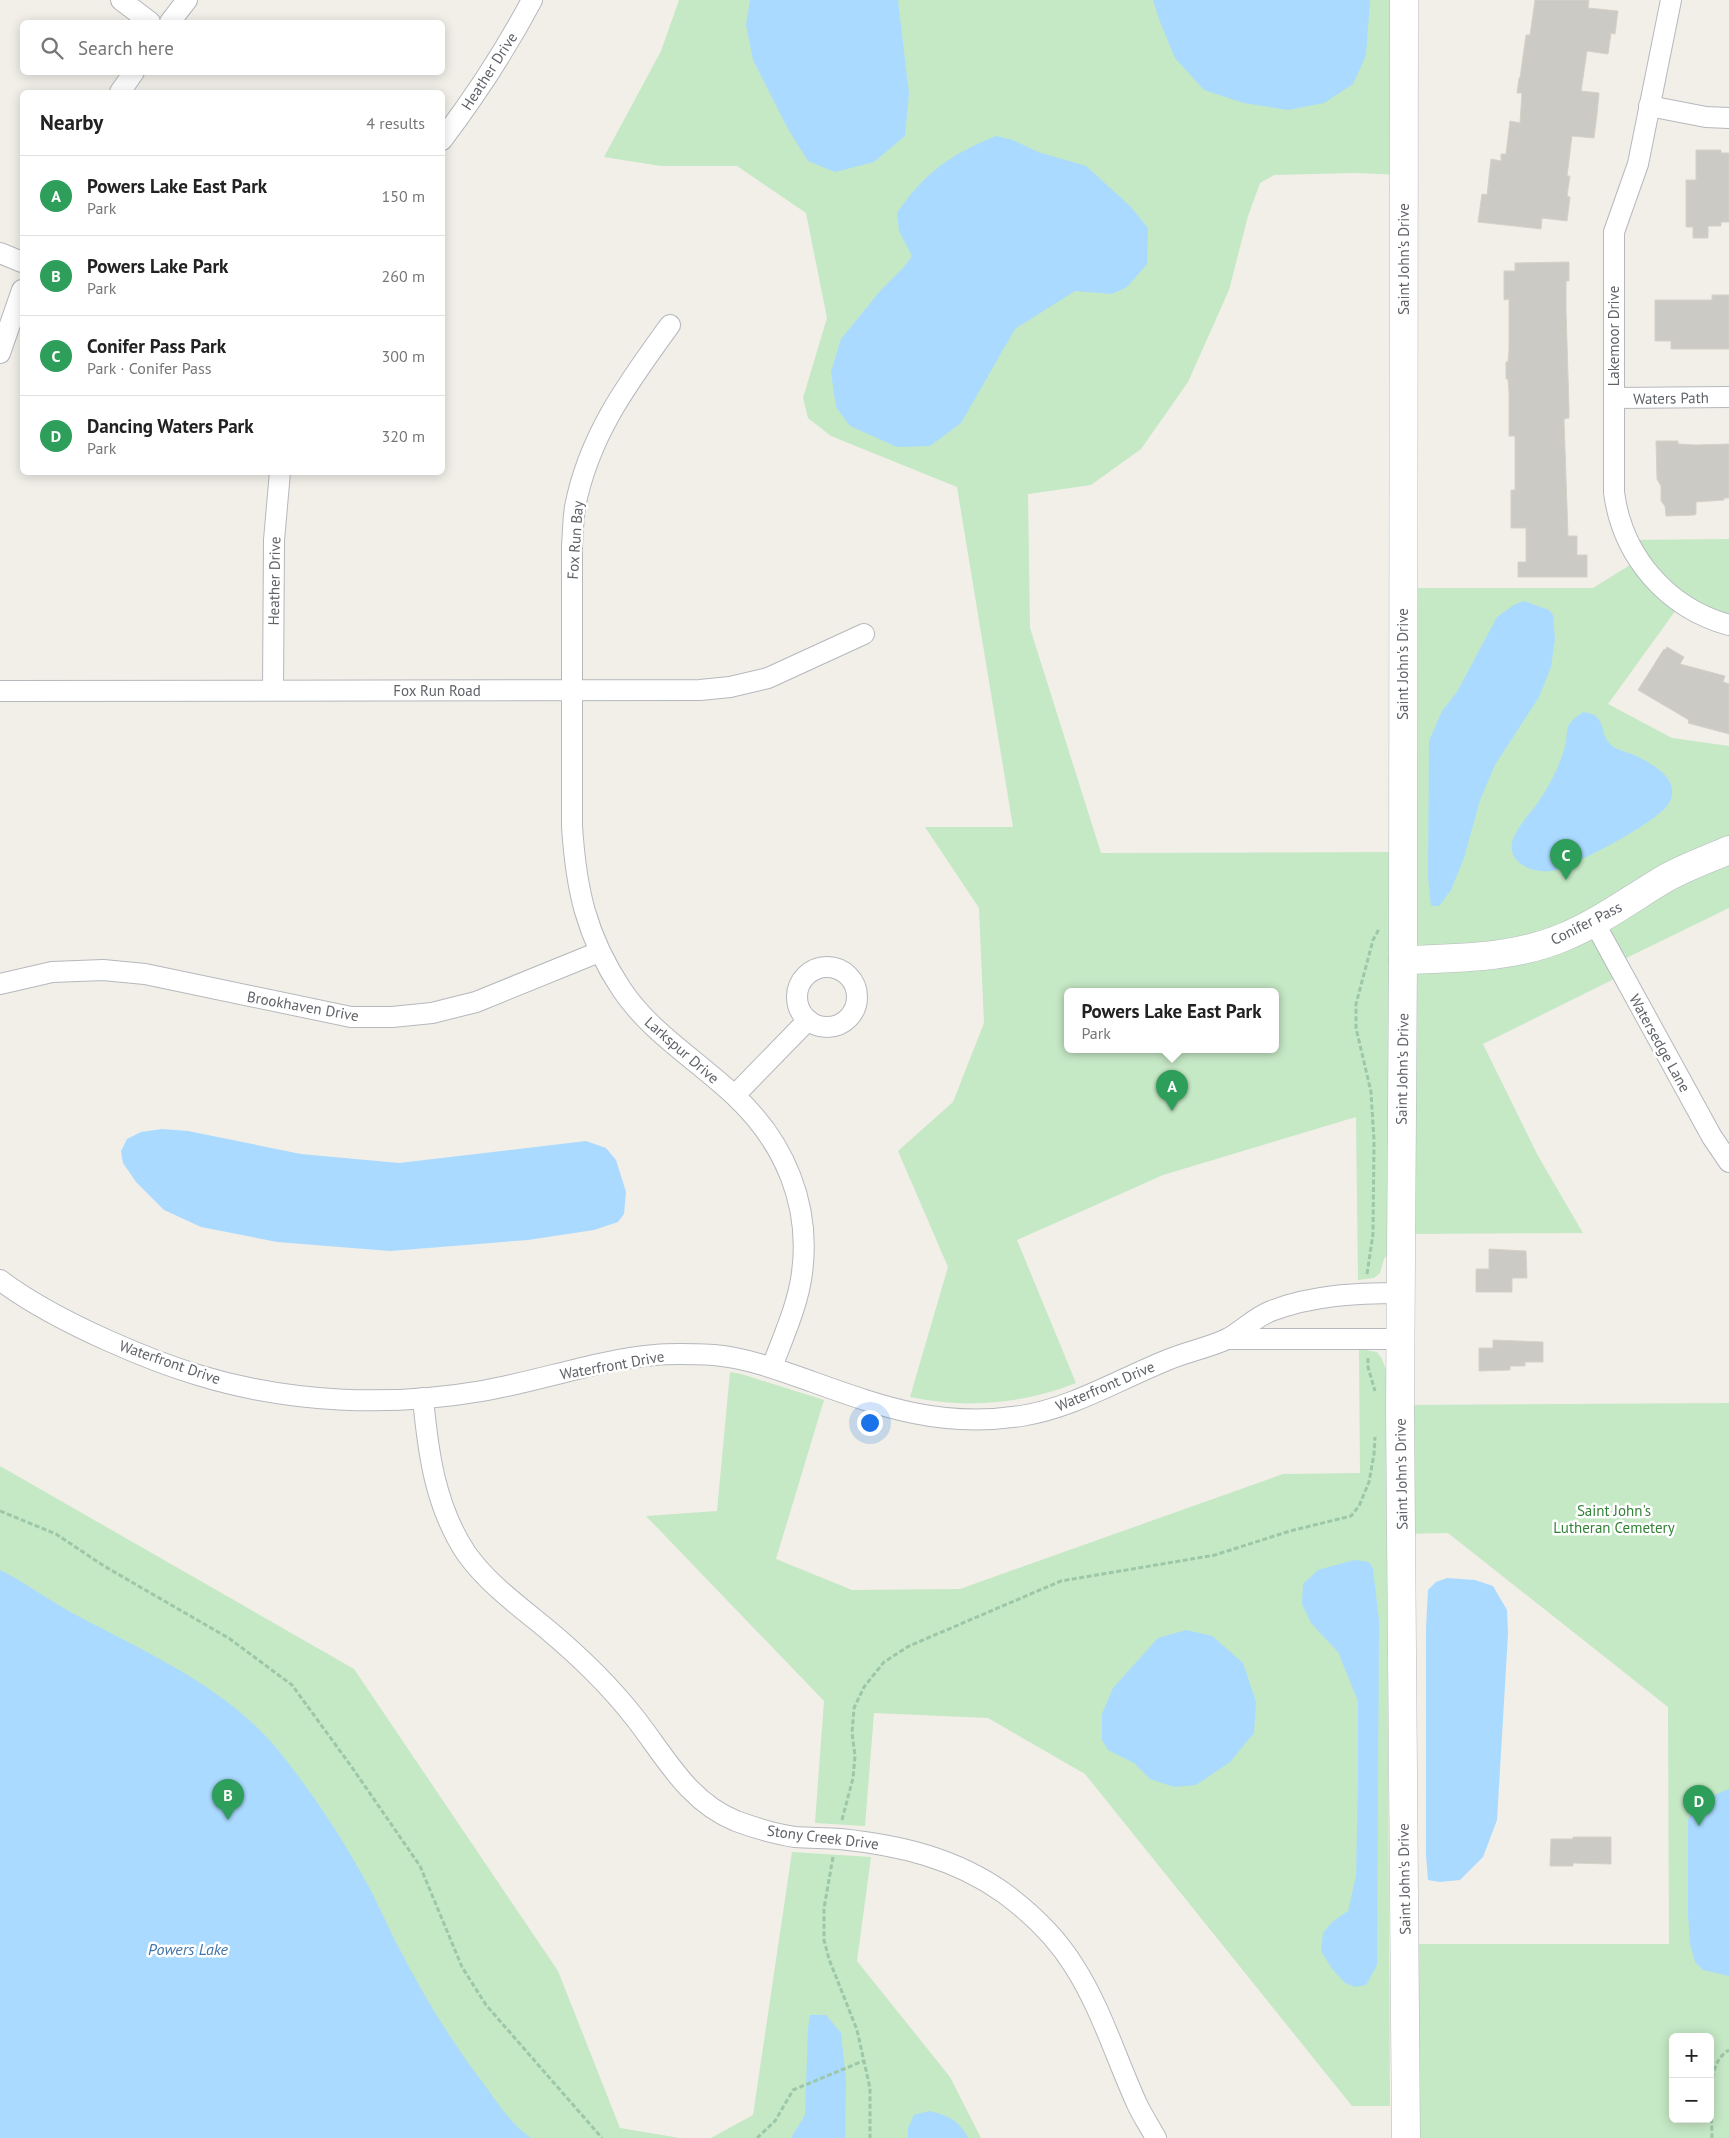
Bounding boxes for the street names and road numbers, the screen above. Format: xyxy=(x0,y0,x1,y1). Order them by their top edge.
street label: Heather Drive xyxy=(457,29,521,113)
street label: Saint John's Drive xyxy=(1394,203,1413,315)
street label: Lakemoor Drive xyxy=(1604,286,1623,386)
street label: Waters Path xyxy=(1633,388,1709,408)
street label: Fox Run Bay xyxy=(563,500,587,580)
street label: Heather Drive xyxy=(264,536,284,626)
street label: Saint John's Drive xyxy=(1393,608,1412,720)
street label: Fox Run Road xyxy=(393,681,481,700)
street label: Conifer Pass xyxy=(1547,897,1625,949)
street label: Brookhaven Drive xyxy=(246,987,360,1025)
street label: Watersedge Lane xyxy=(1625,991,1695,1095)
street label: Larkspur Drive xyxy=(641,1013,723,1087)
street label: Saint John's Drive xyxy=(1392,1013,1412,1125)
street label: Waterfront Drive xyxy=(117,1336,223,1388)
street label: Waterfront Drive xyxy=(558,1346,666,1384)
street label: Waterfront Drive xyxy=(1053,1357,1157,1415)
street label: Saint John's Drive xyxy=(1391,1418,1411,1530)
street label: Stony Creek Drive xyxy=(766,1821,880,1853)
street label: Saint John's Drive xyxy=(1394,1823,1414,1935)

